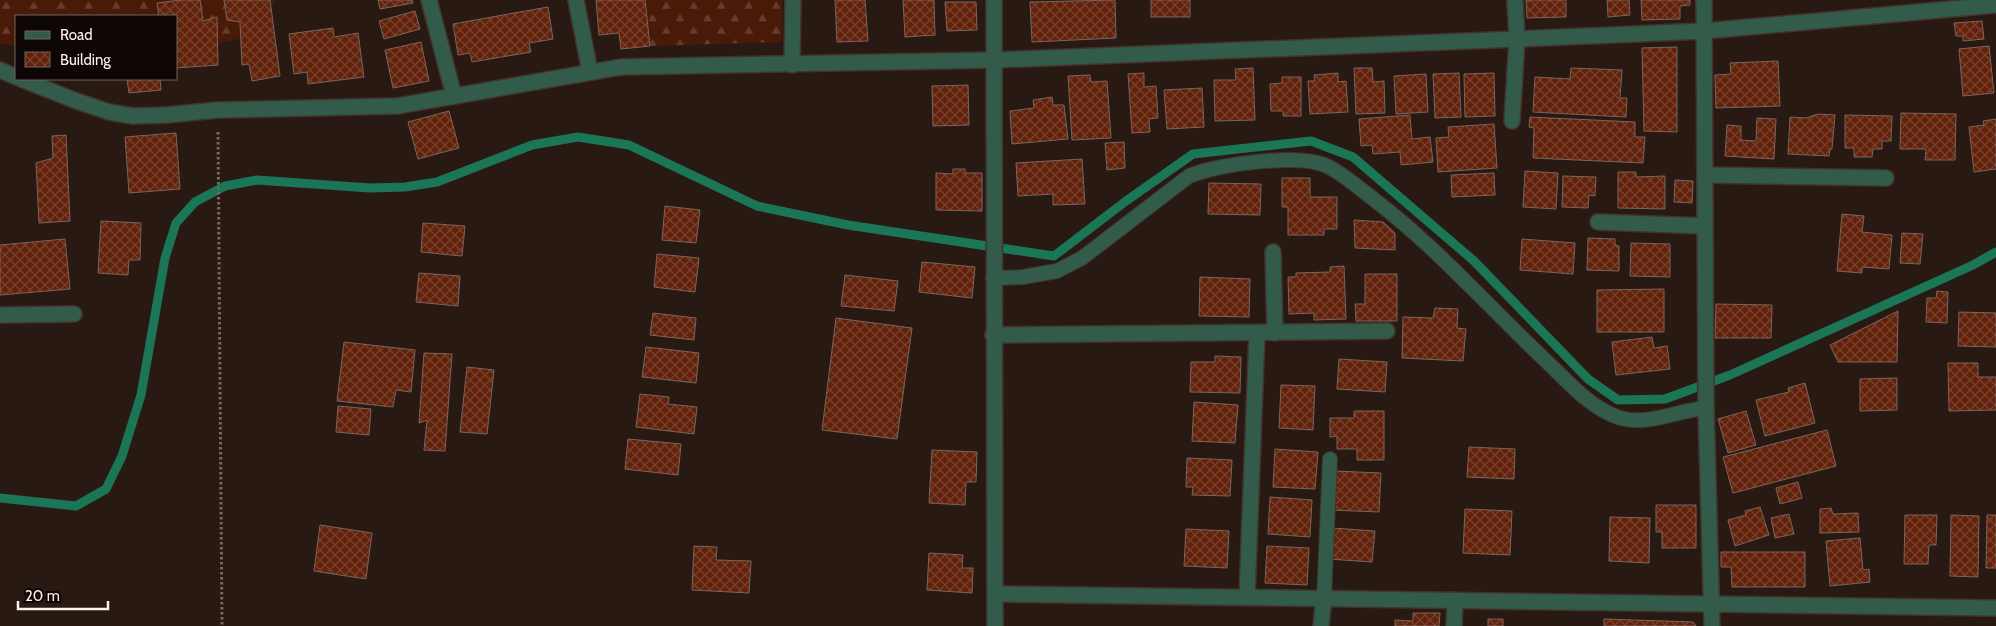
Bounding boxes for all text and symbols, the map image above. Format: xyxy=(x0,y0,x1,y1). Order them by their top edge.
legend xyxy=(15,15,178,80)
text: Road xyxy=(60,26,93,44)
text: Building xyxy=(60,51,111,69)
scale bar xyxy=(18,578,108,610)
text: 20 m xyxy=(25,587,60,605)

